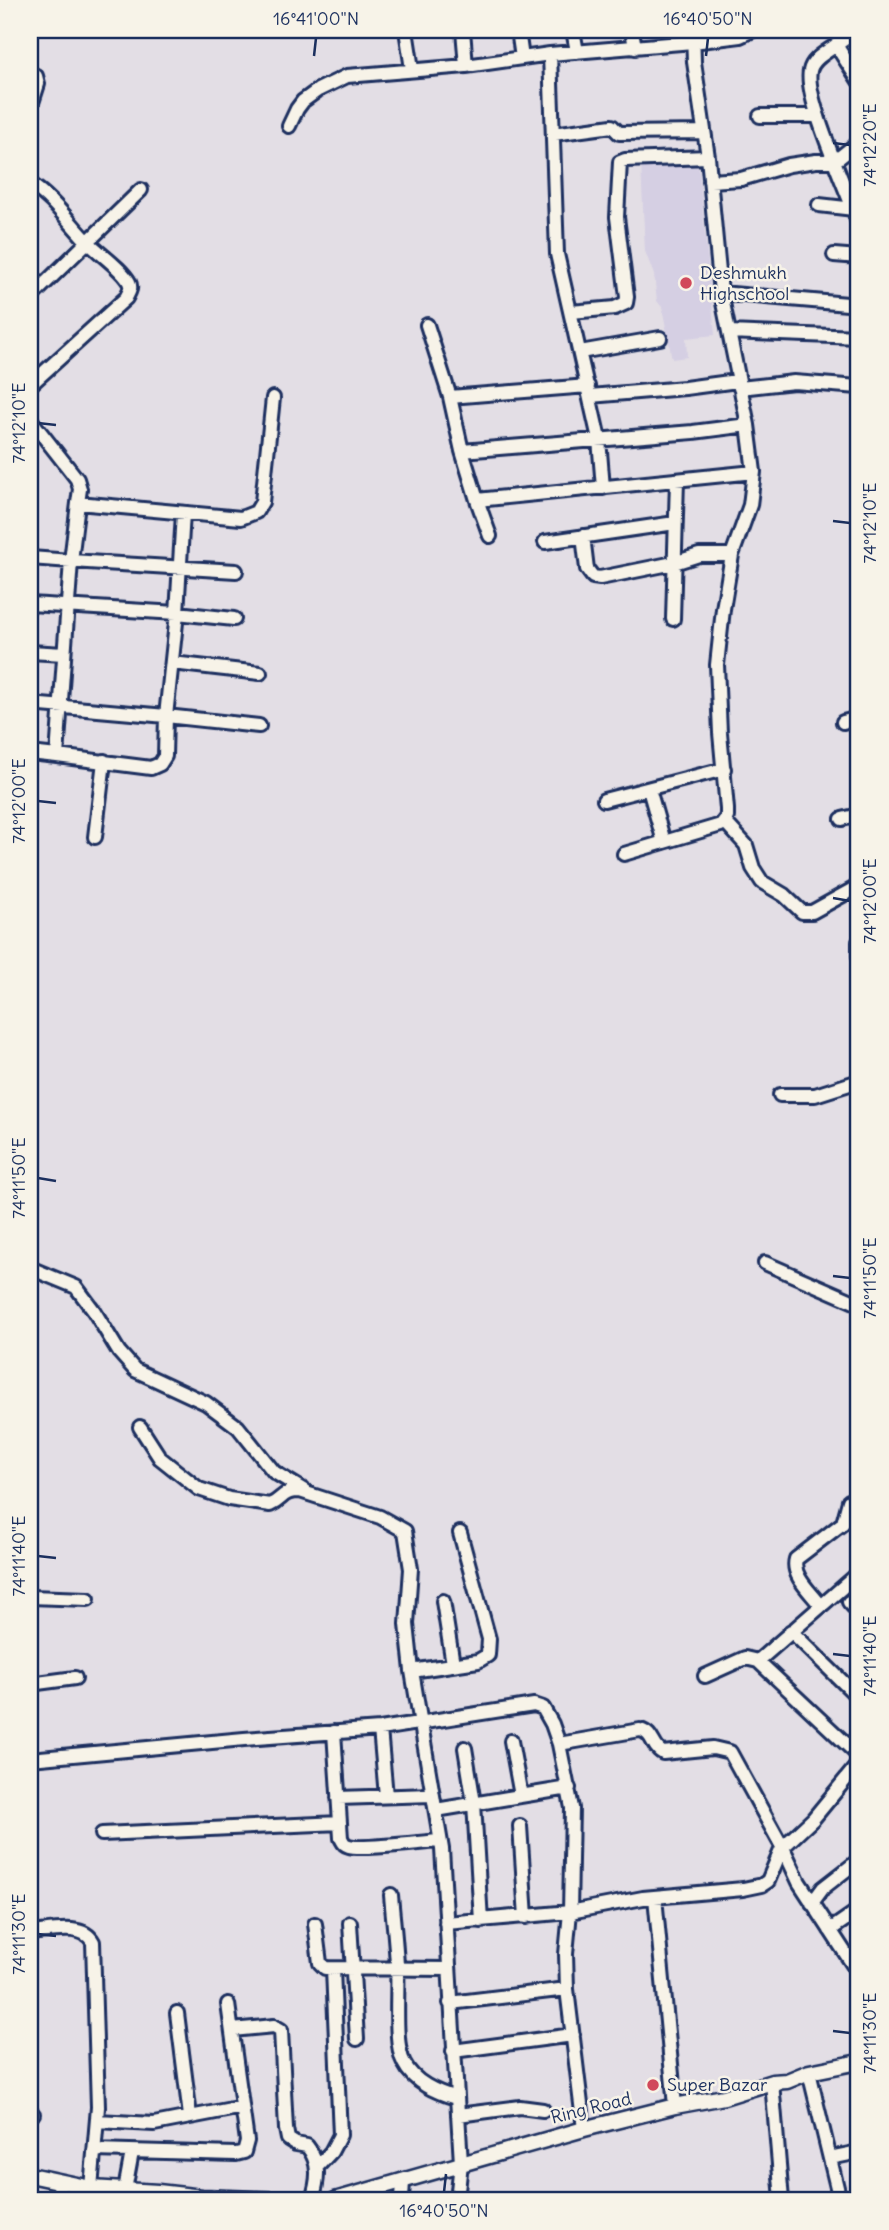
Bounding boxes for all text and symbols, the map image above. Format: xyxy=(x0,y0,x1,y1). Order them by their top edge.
text: 16°41'00"N xyxy=(273,7,359,30)
text: 16°40'50"N xyxy=(663,7,753,30)
text: 74°12'20"E xyxy=(858,103,881,187)
place label: Deshmukh Highschool xyxy=(700,261,789,305)
marker: Deshmukh Highschool xyxy=(678,275,694,291)
text: 74°12'10"E xyxy=(7,383,30,464)
text: 74°12'10"E xyxy=(858,483,881,564)
text: 74°12'00"E xyxy=(7,758,30,844)
text: 74°12'00"E xyxy=(858,858,881,944)
text: 74°11'50"E xyxy=(7,1137,30,1219)
text: 74°11'50"E xyxy=(858,1237,881,1319)
text: 74°11'40"E xyxy=(7,1515,30,1597)
text: 74°11'40"E xyxy=(858,1615,881,1697)
text: 74°11'30"E xyxy=(7,1893,30,1975)
text: 74°11'30"E xyxy=(858,1992,881,2074)
place label: Super Bazar xyxy=(667,2073,768,2096)
marker: Super Bazar xyxy=(645,2077,661,2093)
street label: Ring Road xyxy=(548,2086,634,2129)
text: 16°40'50"N xyxy=(399,2199,489,2222)

